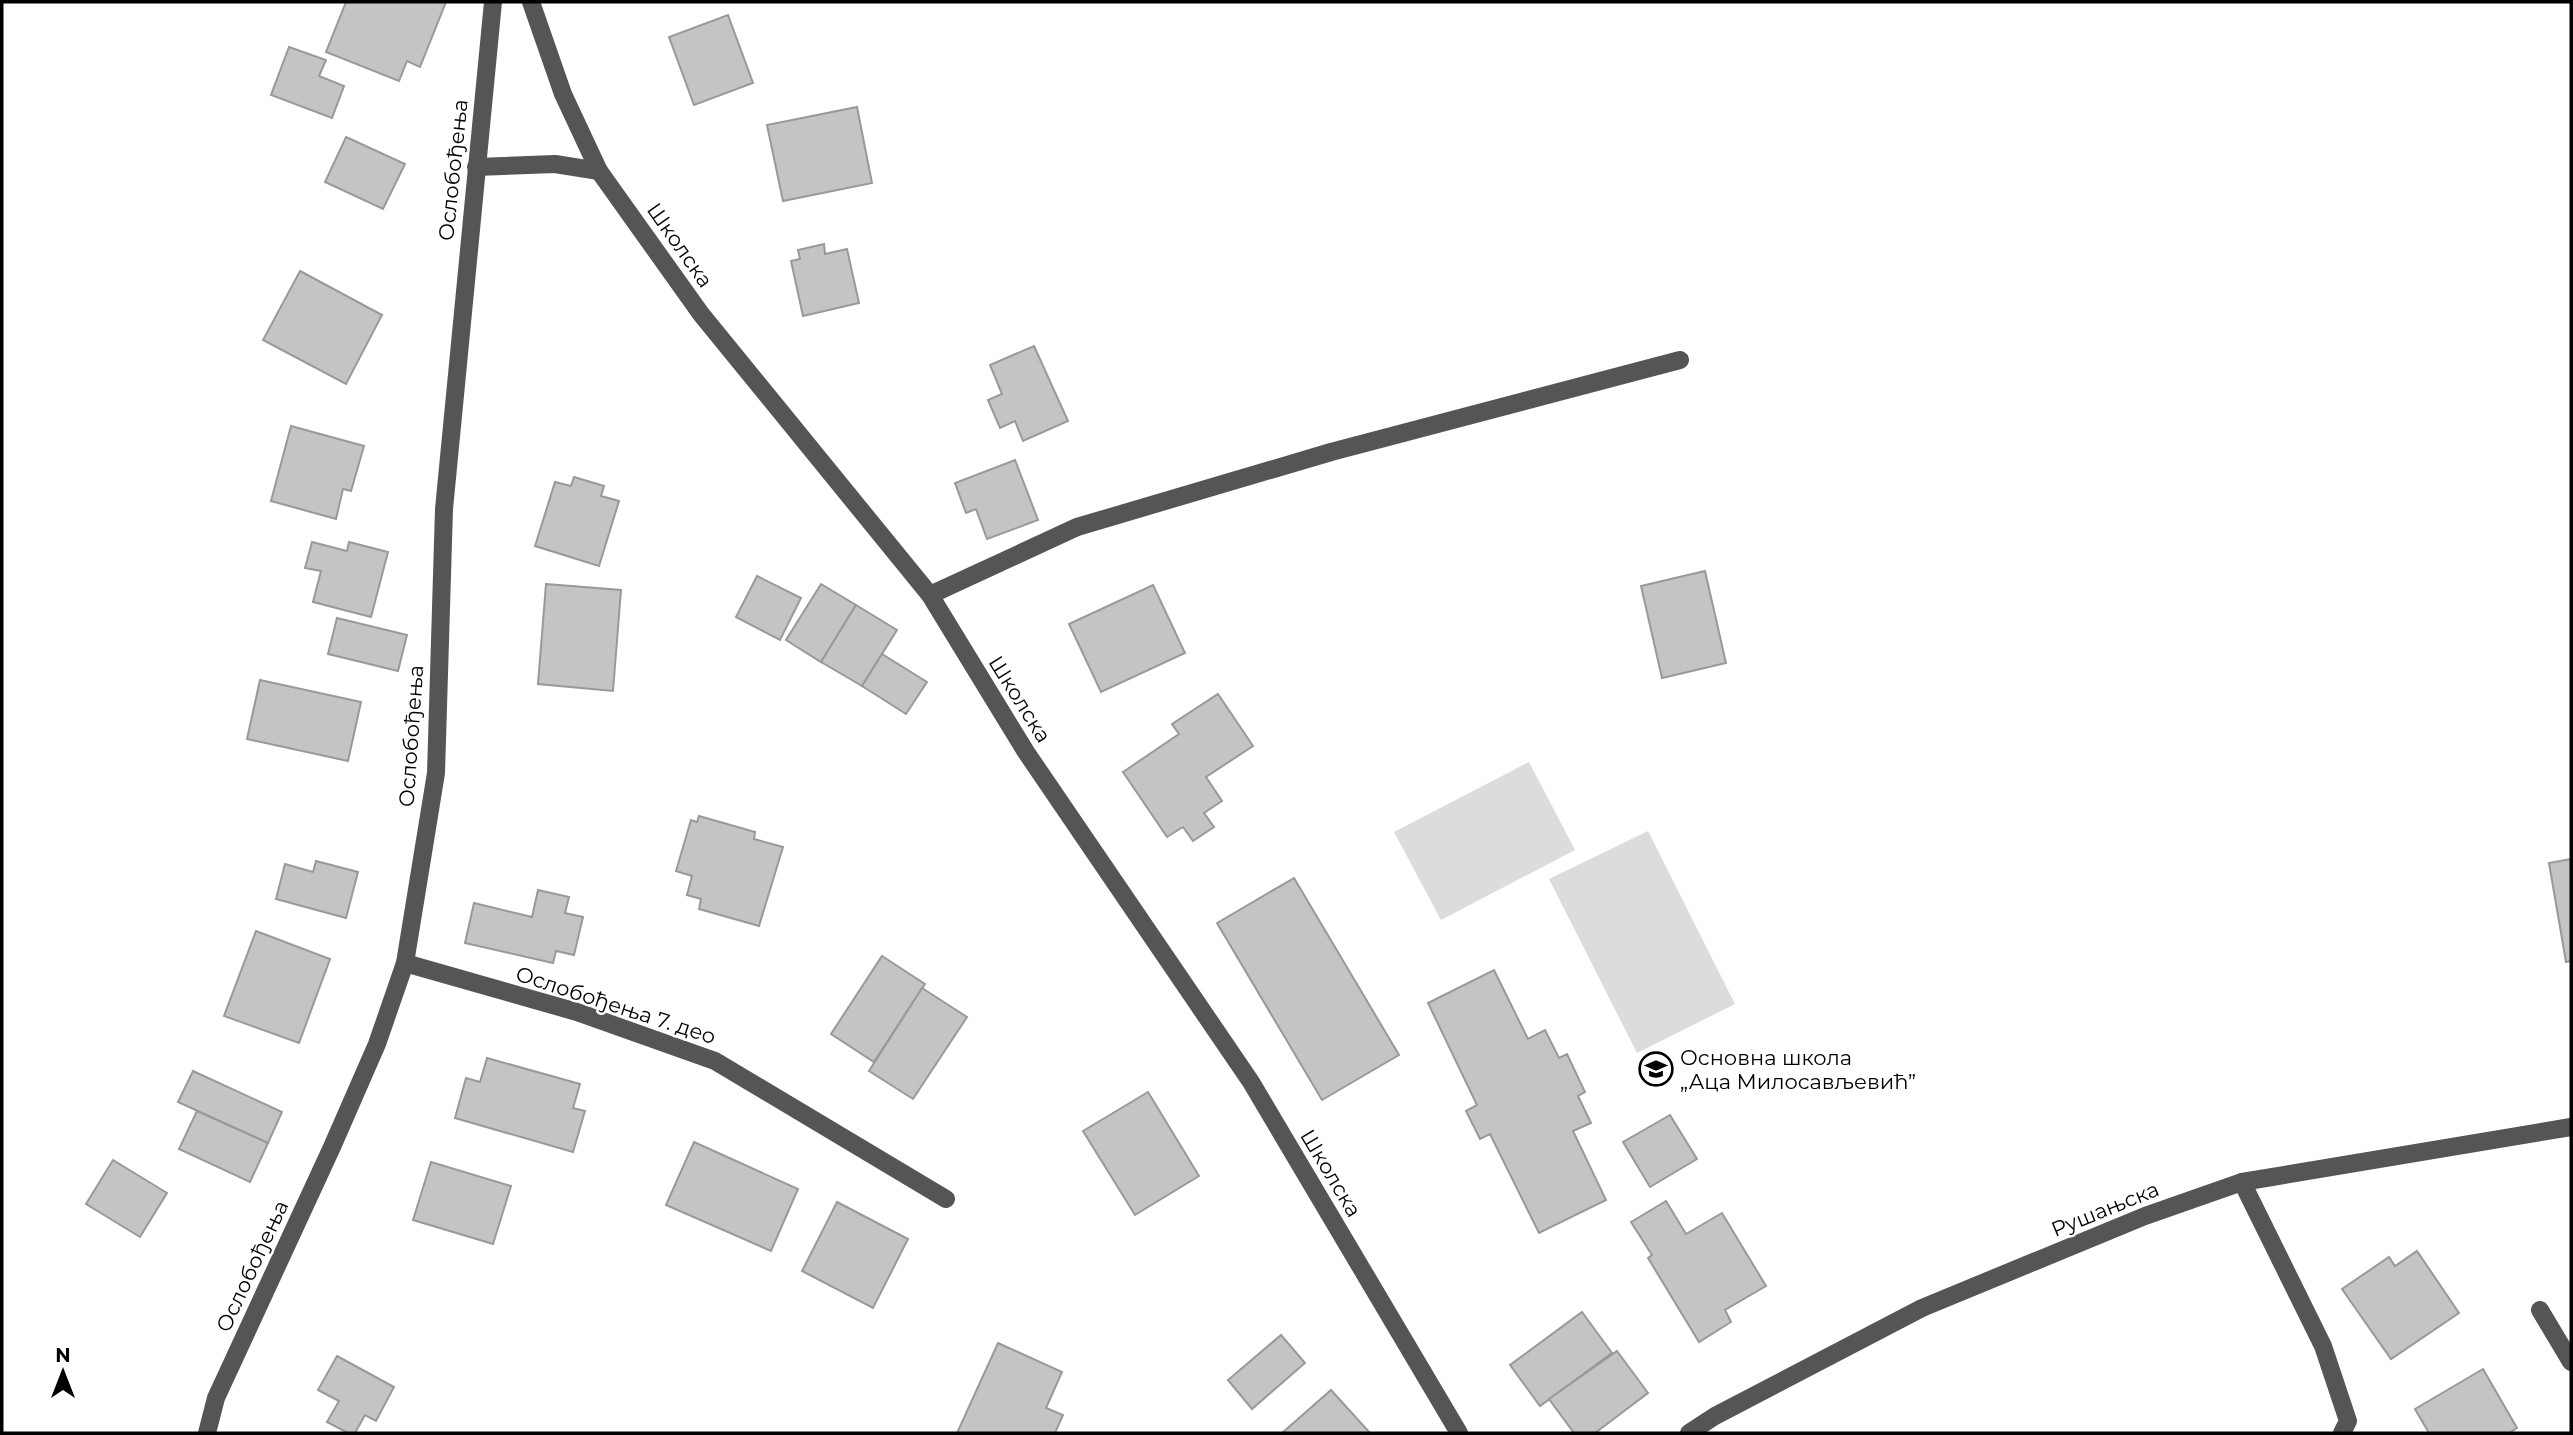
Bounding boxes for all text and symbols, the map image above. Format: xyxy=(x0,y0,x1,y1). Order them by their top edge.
street label: Ослобођења xyxy=(433,98,473,242)
street label: Школска xyxy=(642,198,718,292)
street label: Школска xyxy=(984,651,1056,747)
street label: Ослобођења xyxy=(394,664,428,808)
street label: Ослобођења 7. део xyxy=(513,961,719,1049)
place label: Основна школа „Аца Милосављевић” xyxy=(1680,1045,1916,1094)
school or university icon: Основна школа „Аца Милосављевић” xyxy=(1637,1050,1675,1088)
street label: Школска xyxy=(1295,1125,1367,1221)
street label: Рушањска xyxy=(2047,1176,2163,1242)
street label: Ослобођења xyxy=(211,1196,293,1336)
north arrow xyxy=(28,1337,98,1407)
text: N xyxy=(55,1344,71,1367)

